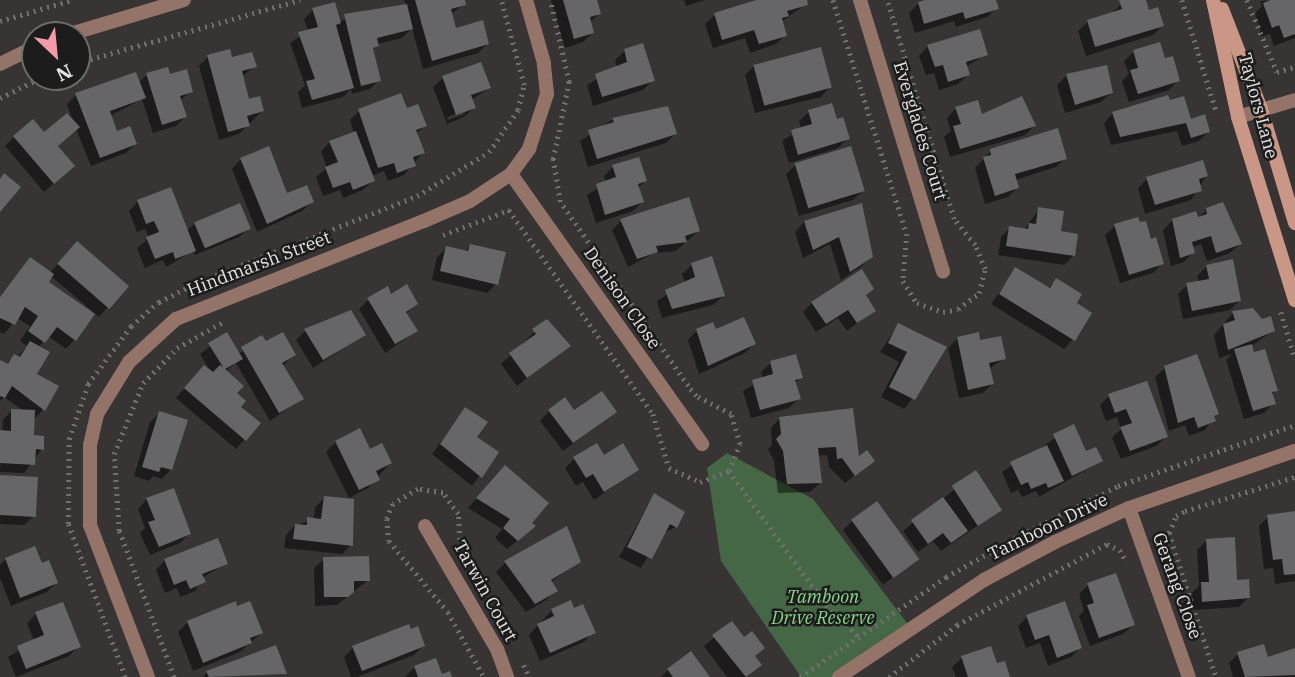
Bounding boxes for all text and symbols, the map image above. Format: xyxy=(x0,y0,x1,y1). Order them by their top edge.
north arrow xyxy=(21,21,91,91)
street label: Taylors Lane xyxy=(1234,51,1282,161)
text: N xyxy=(52,59,76,87)
street label: Everglades Court xyxy=(889,59,951,203)
street label: Hindmarsh Street xyxy=(184,227,334,301)
street label: Denison Close xyxy=(579,243,665,353)
street label: Tamboon Drive xyxy=(985,489,1111,565)
street label: Gerang Close xyxy=(1148,530,1206,642)
street label: Tarwin Court xyxy=(448,537,522,645)
park label: Tamboon Drive Reserve xyxy=(771,587,875,630)

